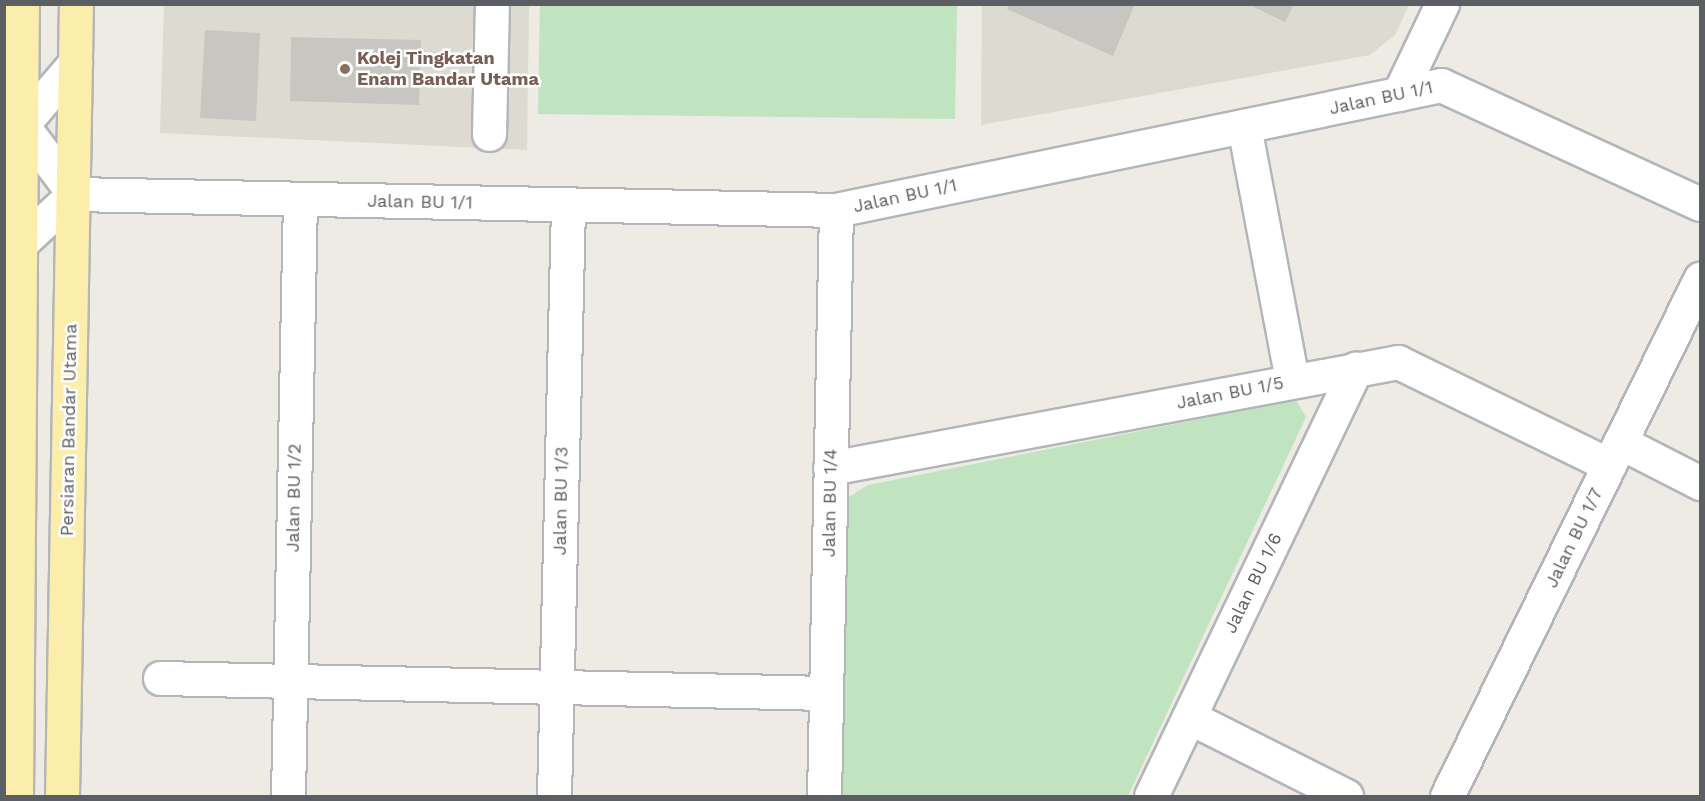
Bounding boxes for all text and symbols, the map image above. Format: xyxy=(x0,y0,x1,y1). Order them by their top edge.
place label: Kolej Tingkatan Enam Bandar Utama xyxy=(357,48,539,90)
marker: Kolej Tingkatan Enam Bandar Utama xyxy=(338,62,352,76)
street label: Jalan BU 1/1 xyxy=(1327,76,1435,120)
street label: Jalan BU 1/1 xyxy=(851,174,959,218)
street label: Jalan BU 1/1 xyxy=(367,190,473,214)
street label: Persiaran Bandar Utama xyxy=(56,323,82,537)
street label: Jalan BU 1/5 xyxy=(1174,372,1286,414)
street label: Jalan BU 1/2 xyxy=(282,443,306,553)
street label: Jalan BU 1/3 xyxy=(549,446,573,556)
street label: Jalan BU 1/4 xyxy=(818,448,842,558)
street label: Jalan BU 1/7 xyxy=(1540,484,1608,592)
street label: Jalan BU 1/6 xyxy=(1219,529,1287,637)

